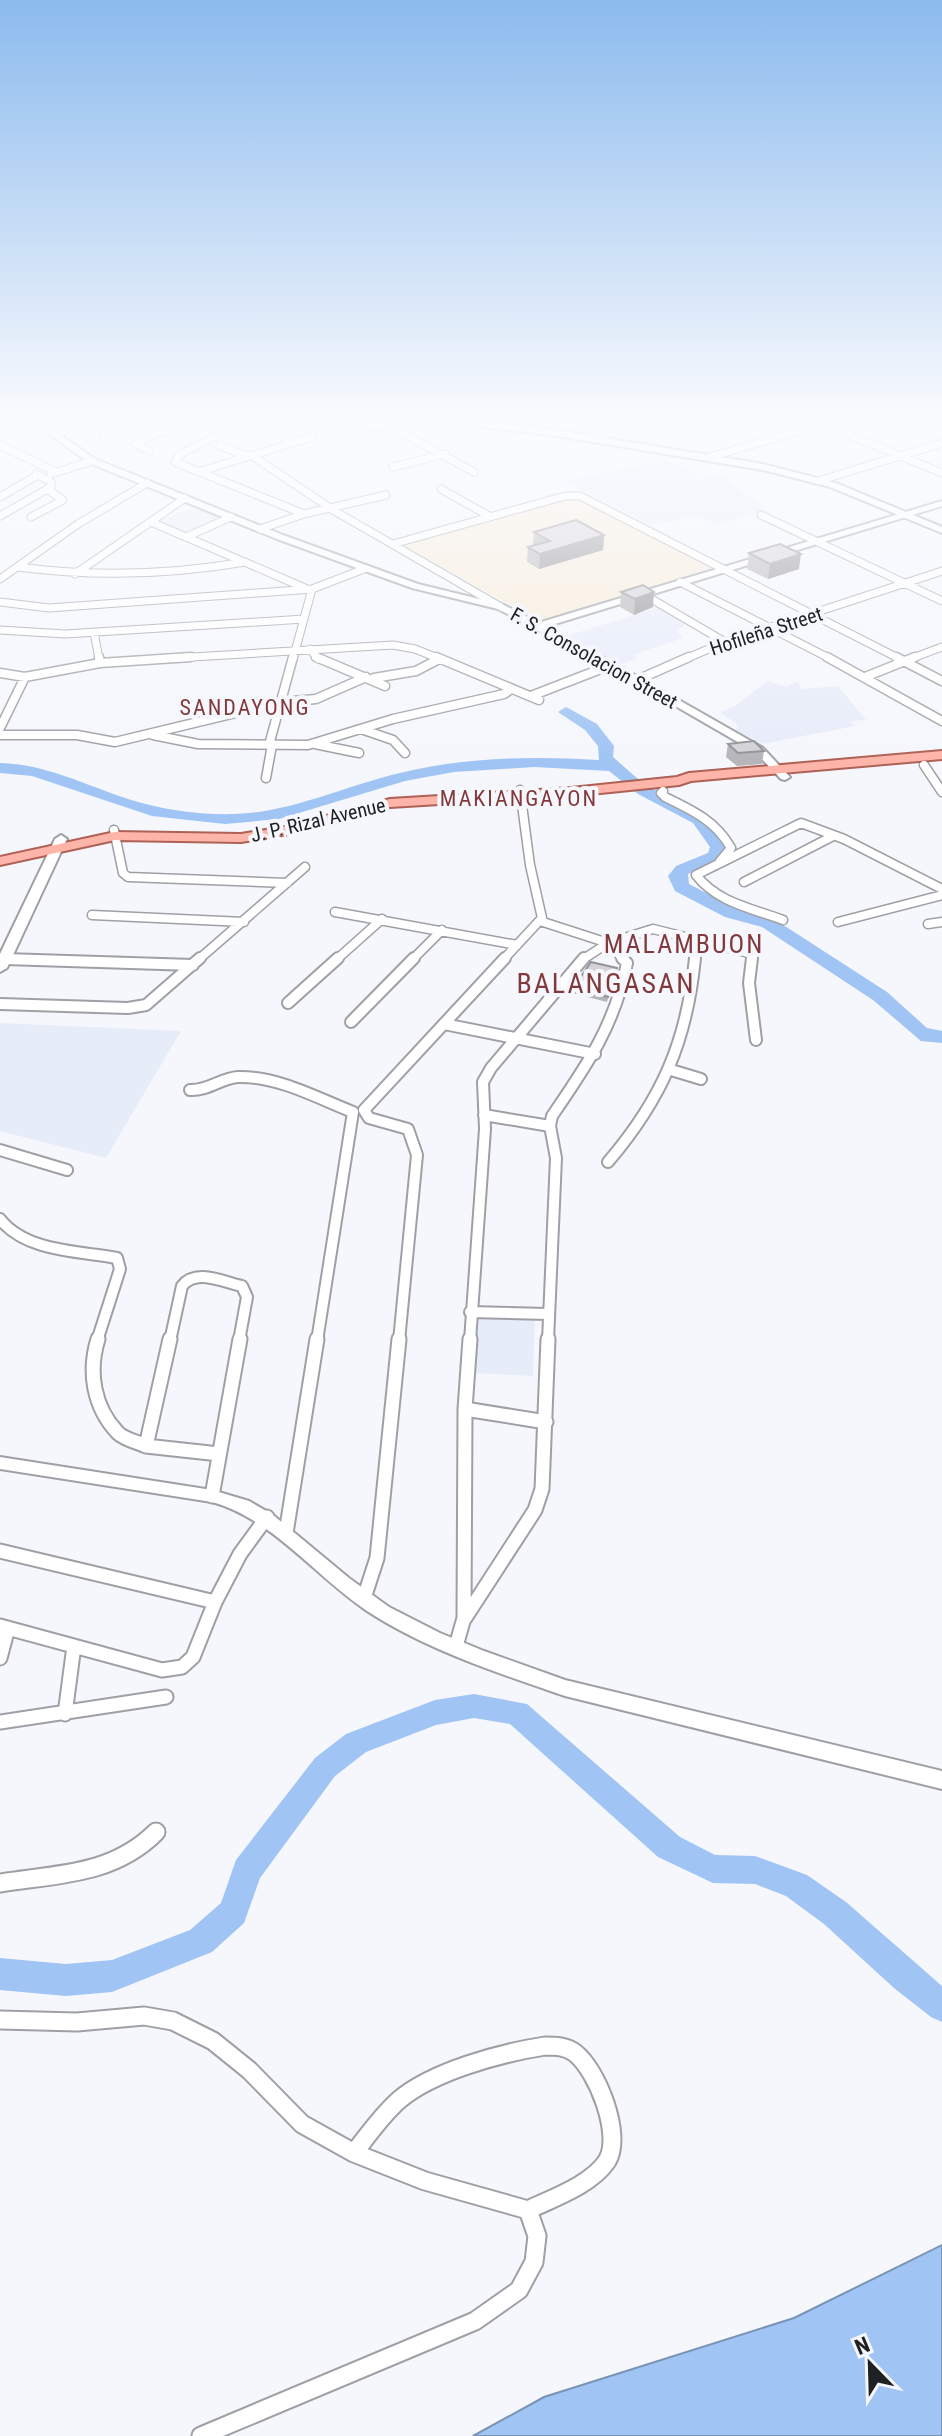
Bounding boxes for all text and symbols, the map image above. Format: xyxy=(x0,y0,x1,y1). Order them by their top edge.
street label: Hofileña Street xyxy=(707,601,825,660)
street label: F. S. Consolacion Street xyxy=(506,602,682,714)
district label: SANDAYONG xyxy=(180,695,310,720)
district label: MAKIANGAYON xyxy=(440,786,598,811)
street label: J. P. Rizal Avenue xyxy=(248,793,388,847)
district label: MALAMBUON xyxy=(604,929,764,959)
district label: BALANGASAN xyxy=(516,967,696,1000)
north arrow xyxy=(830,2324,910,2404)
text: N xyxy=(851,2332,873,2360)

